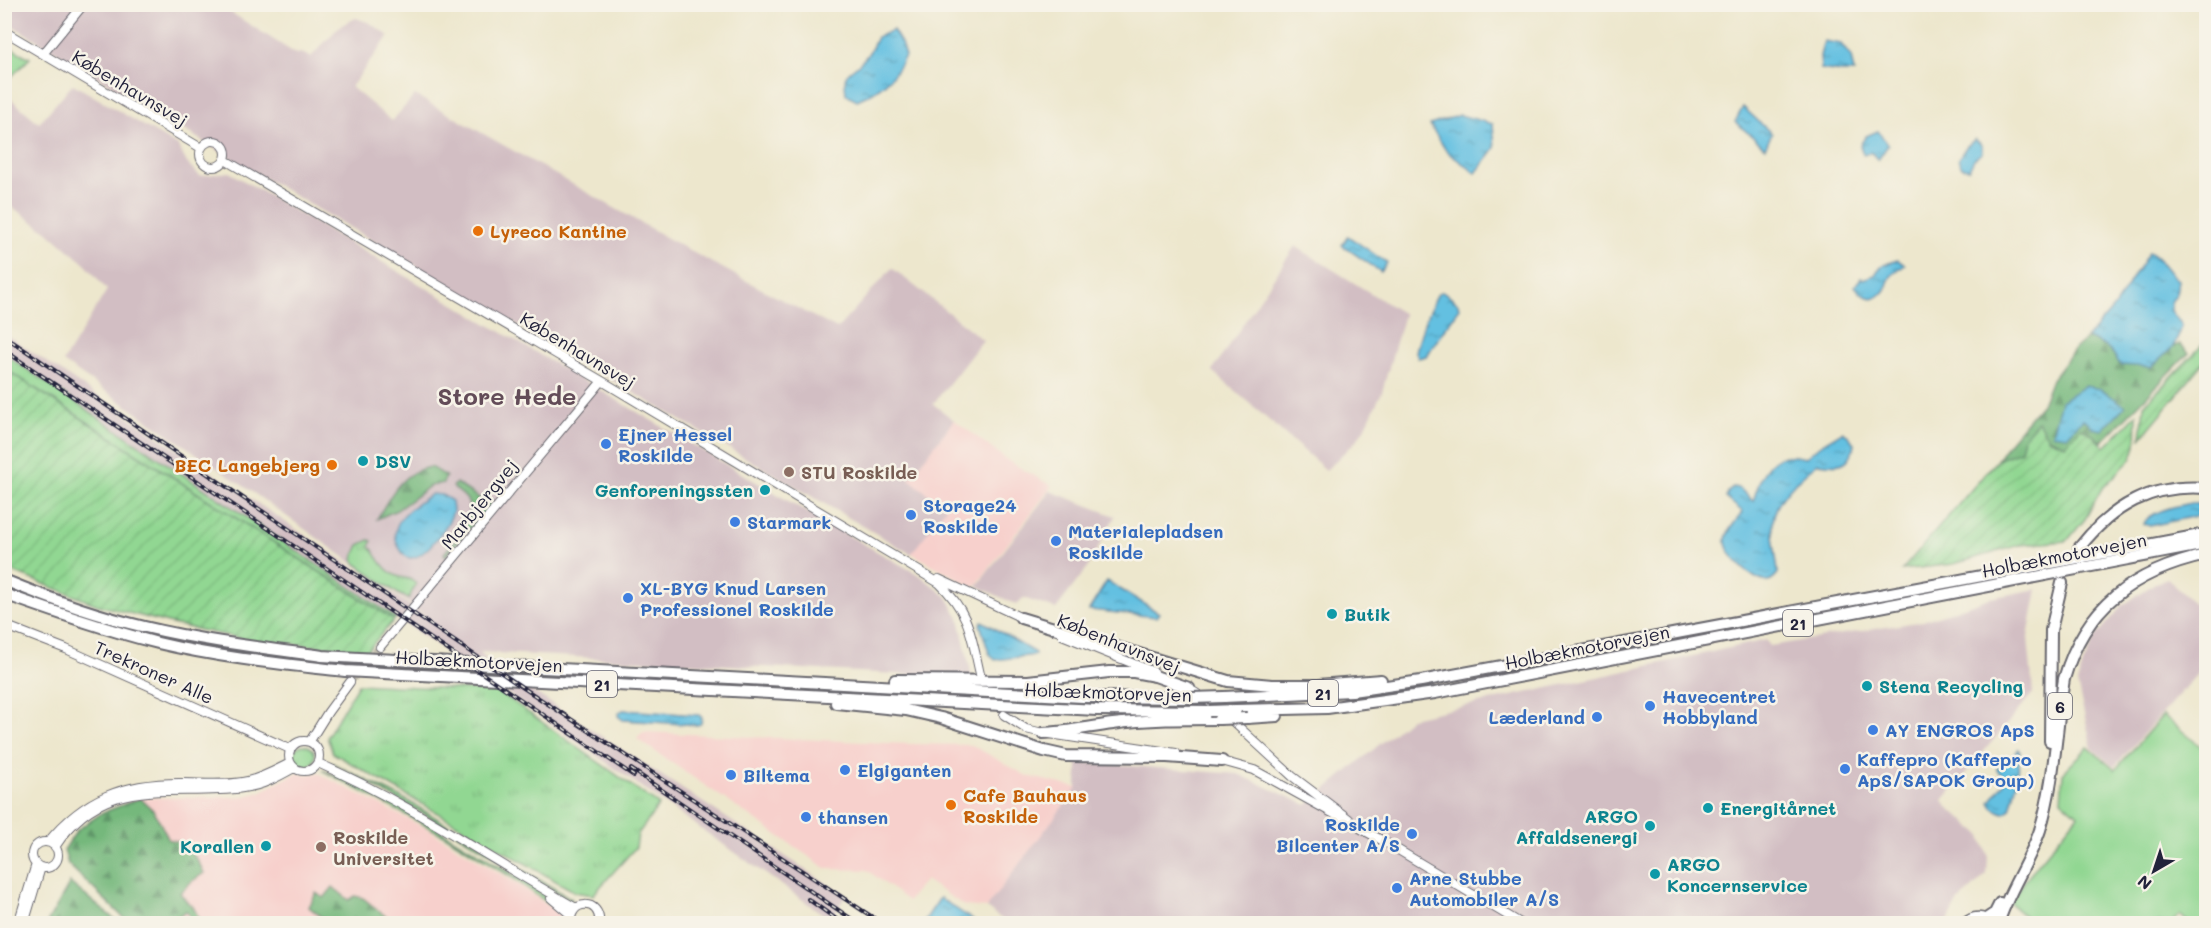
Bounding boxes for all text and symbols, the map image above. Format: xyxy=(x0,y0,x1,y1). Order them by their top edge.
street label: Københavnsvej xyxy=(68,44,192,132)
place label: Lyreco Kantine xyxy=(490,219,627,243)
marker: Lyreco Kantine xyxy=(471,224,485,238)
street label: Københavnsvej xyxy=(516,306,640,394)
district label: Store Hede xyxy=(438,380,576,411)
place label: Ejner Hessel Roskilde xyxy=(618,422,732,467)
marker: Ejner Hessel Roskilde xyxy=(599,437,613,451)
place label: DSV xyxy=(375,449,411,473)
place label: BEC Langebjerg xyxy=(174,453,320,477)
marker: DSV xyxy=(356,454,370,468)
street label: Marbjergvej xyxy=(435,454,523,554)
marker: BEC Langebjerg xyxy=(325,458,339,472)
place label: STU Roskilde xyxy=(801,460,918,484)
marker: STU Roskilde xyxy=(782,465,796,479)
place label: Genforeningssten xyxy=(595,478,753,502)
marker: Genforeningssten xyxy=(758,483,772,497)
place label: Storage24 Roskilde xyxy=(923,493,1017,538)
marker: Storage24 Roskilde xyxy=(904,508,918,522)
place label: Starmark xyxy=(747,510,831,534)
marker: Starmark xyxy=(728,515,742,529)
place label: Materialepladsen Roskilde xyxy=(1068,519,1223,564)
street label: Holbækmotorvejen xyxy=(1980,527,2148,583)
marker: Materialepladsen Roskilde xyxy=(1049,534,1063,548)
place label: XL-BYG Knud Larsen Professionel Roskilde xyxy=(640,576,834,621)
marker: XL-BYG Knud Larsen Professionel Roskilde xyxy=(621,591,635,605)
place label: Butik xyxy=(1344,602,1390,626)
street label: Københavnsvej xyxy=(1054,607,1184,679)
marker: Butik xyxy=(1325,607,1339,621)
road number: 21 xyxy=(1783,610,1813,636)
street label: Holbækmotorvejen xyxy=(1503,619,1671,675)
street label: Trekroner Alle xyxy=(91,635,217,709)
street label: Holbækmotorvejen xyxy=(395,645,563,677)
road number: 21 xyxy=(587,671,617,697)
place label: Stena Recycling xyxy=(1879,674,2024,698)
street label: Holbækmotorvejen xyxy=(1024,677,1192,707)
marker: Stena Recycling xyxy=(1860,679,1874,693)
road number: 21 xyxy=(1308,680,1338,706)
place label: Havecentret Hobbyland xyxy=(1662,684,1776,729)
road number: 6 xyxy=(2048,693,2072,719)
marker: Havecentret Hobbyland xyxy=(1643,699,1657,713)
place label: Læderland xyxy=(1489,705,1585,729)
marker: Læderland xyxy=(1590,710,1604,724)
place label: AY ENGROS ApS xyxy=(1885,718,2035,742)
marker: AY ENGROS ApS xyxy=(1866,723,1880,737)
place label: Kaffepro (Kaffepro ApS/SAPOK Group) xyxy=(1857,747,2034,792)
place label: Elgiganten xyxy=(857,758,951,782)
marker: Kaffepro (Kaffepro ApS/SAPOK Group) xyxy=(1838,762,1852,776)
place label: Biltema xyxy=(743,763,810,787)
marker: Elgiganten xyxy=(838,763,852,777)
marker: Biltema xyxy=(724,768,738,782)
place label: Cafe Bauhaus Roskilde xyxy=(963,783,1087,828)
place label: Energitårnet xyxy=(1720,796,1836,820)
marker: Cafe Bauhaus Roskilde xyxy=(944,798,958,812)
marker: Energitårnet xyxy=(1701,801,1715,815)
place label: ARGO Affaldsenergi xyxy=(1516,804,1638,849)
place label: thansen xyxy=(818,805,888,829)
marker: thansen xyxy=(799,810,813,824)
place label: Roskilde Bilcenter A/S xyxy=(1276,812,1400,857)
marker: ARGO Affaldsenergi xyxy=(1643,819,1657,833)
place label: Roskilde Universitet xyxy=(333,825,434,870)
marker: Roskilde Bilcenter A/S xyxy=(1405,827,1419,841)
place label: Korallen xyxy=(180,834,254,858)
marker: Korallen xyxy=(259,839,273,853)
marker: Roskilde Universitet xyxy=(314,840,328,854)
north arrow xyxy=(2124,841,2184,901)
place label: ARGO Koncernservice xyxy=(1667,852,1808,897)
place label: Arne Stubbe Automobiler A/S xyxy=(1409,866,1559,911)
marker: ARGO Koncernservice xyxy=(1648,867,1662,881)
text: N xyxy=(2133,871,2156,895)
marker: Arne Stubbe Automobiler A/S xyxy=(1390,881,1404,895)

